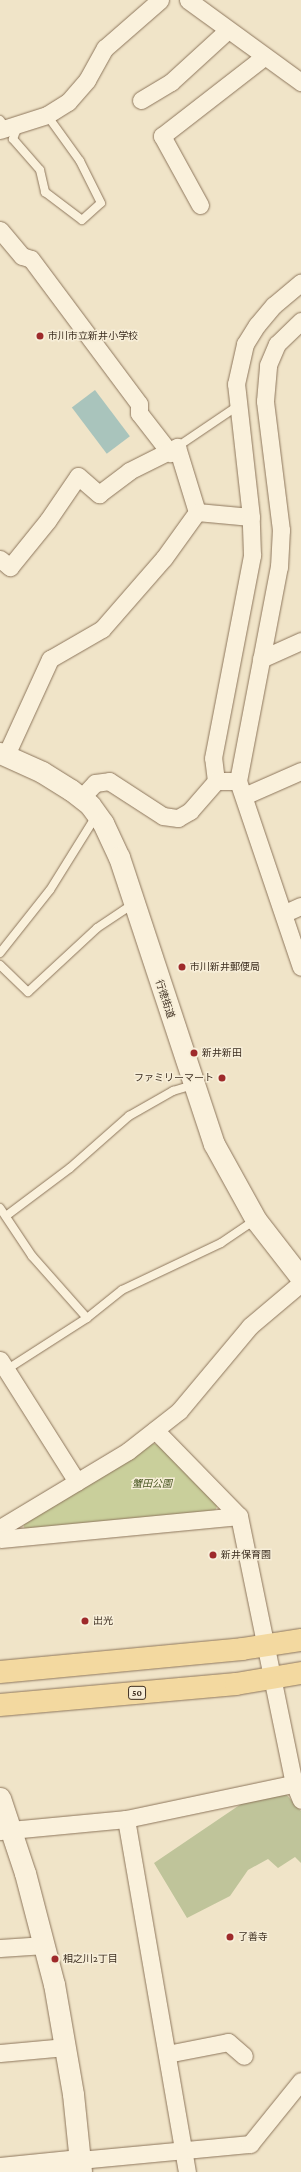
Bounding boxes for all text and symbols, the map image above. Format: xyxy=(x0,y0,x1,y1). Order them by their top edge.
place label: 市川市立新井小学校 xyxy=(48,330,138,342)
marker: 市川市立新井小学校 xyxy=(35,331,45,341)
place label: 市川新井郵便局 xyxy=(190,961,260,973)
marker: 市川新井郵便局 xyxy=(177,962,187,972)
street label: 行徳街道 xyxy=(153,978,177,1020)
place label: 新井新田 xyxy=(202,1047,242,1059)
marker: 新井新田 xyxy=(189,1048,199,1058)
place label: ファミリーマート xyxy=(134,1072,214,1084)
marker: ファミリーマート xyxy=(217,1073,227,1083)
park label: 蟹田公園 xyxy=(132,1478,172,1490)
place label: 新井保育園 xyxy=(221,1549,271,1561)
marker: 新井保育園 xyxy=(208,1550,218,1560)
place label: 出光 xyxy=(93,1615,113,1627)
marker: 出光 xyxy=(80,1616,90,1626)
road number: 50 xyxy=(128,1686,146,1700)
place label: 了善寺 xyxy=(238,1931,268,1943)
marker: 了善寺 xyxy=(225,1932,235,1942)
place label: 相之川2丁目 xyxy=(63,1953,118,1965)
marker: 相之川2丁目 xyxy=(50,1954,60,1964)

